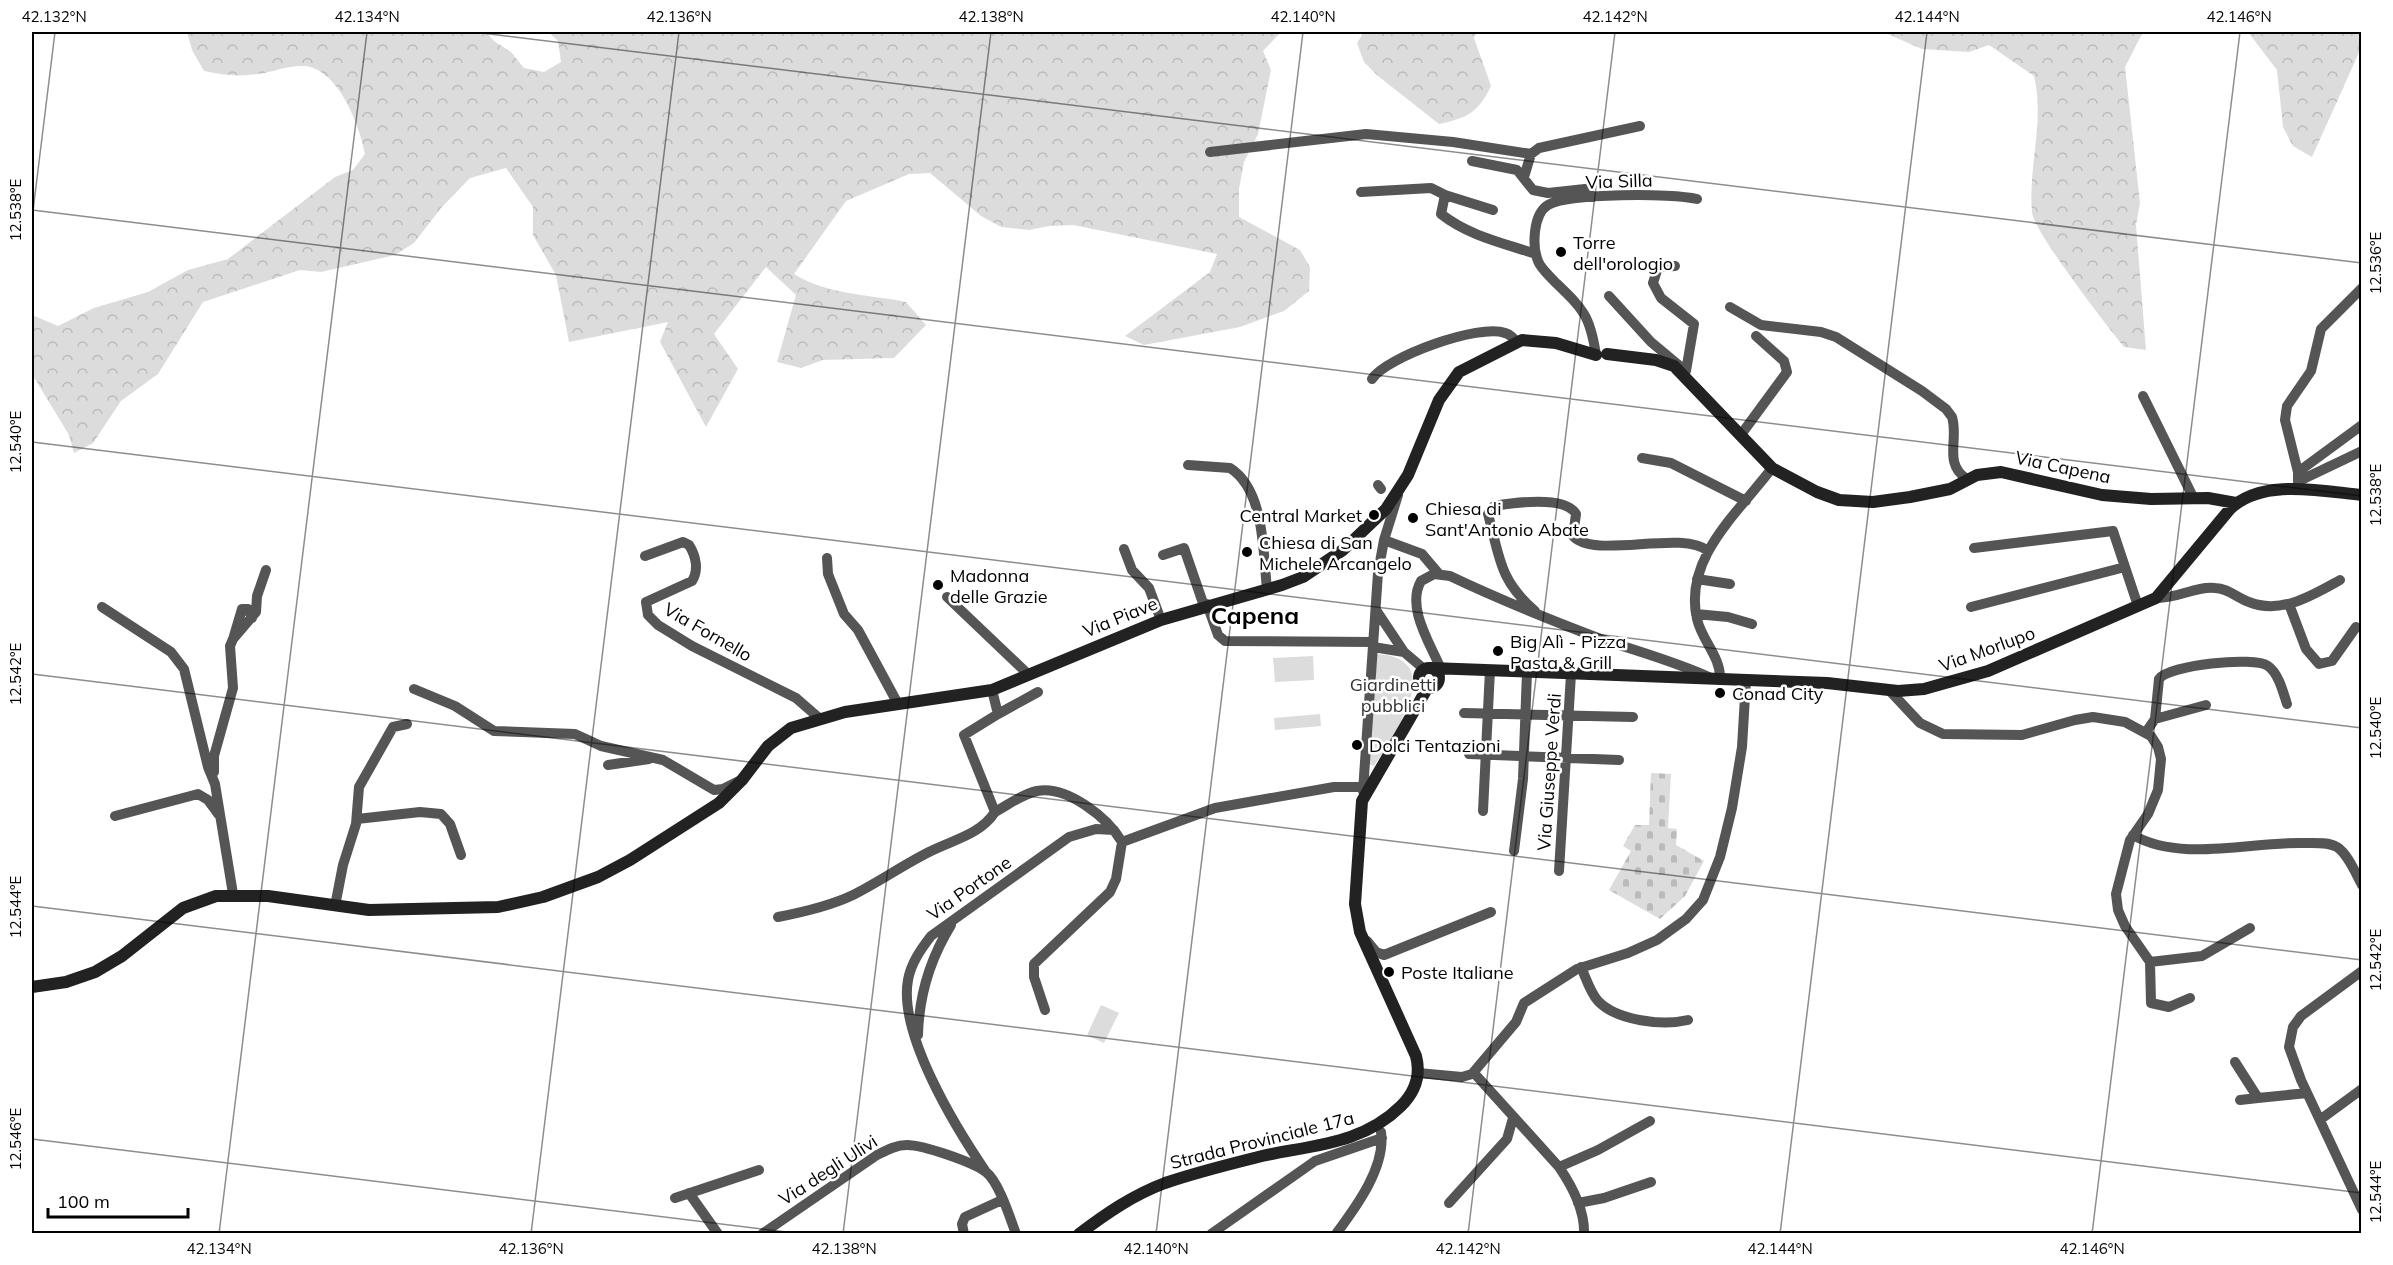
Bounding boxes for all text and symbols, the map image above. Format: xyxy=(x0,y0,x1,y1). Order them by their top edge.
text: 42.132°N xyxy=(21,7,87,26)
text: 42.134°N xyxy=(334,7,400,26)
text: 42.136°N xyxy=(646,7,712,26)
text: 42.138°N xyxy=(958,7,1024,26)
text: 42.140°N xyxy=(1270,7,1336,26)
text: 42.142°N xyxy=(1582,7,1648,26)
text: 42.144°N xyxy=(1894,7,1960,26)
text: 42.146°N xyxy=(2206,7,2272,26)
street label: Via Silla xyxy=(1585,168,1653,194)
text: 12.538°E xyxy=(6,178,25,241)
place label: Torre dell'orologio xyxy=(1573,231,1673,275)
text: 12.536°E xyxy=(2366,231,2385,294)
marker: Torre dell'orologio xyxy=(1554,245,1568,259)
text: 12.540°E xyxy=(6,410,25,473)
street label: Via Capena xyxy=(2013,446,2113,488)
text: 12.538°E xyxy=(2366,463,2385,526)
place label: Chiesa di Sant'Antonio Abate xyxy=(1425,497,1589,541)
place label: Central Market xyxy=(1240,504,1362,527)
marker: Central Market xyxy=(1367,508,1381,522)
marker: Chiesa di Sant'Antonio Abate xyxy=(1406,511,1420,525)
place label: Chiesa di San Michele Arcangelo xyxy=(1259,531,1412,575)
marker: Chiesa di San Michele Arcangelo xyxy=(1240,545,1254,559)
place label: Madonna delle Grazie xyxy=(950,564,1047,608)
marker: Madonna delle Grazie xyxy=(931,578,945,592)
street label: Via Piave xyxy=(1079,592,1161,642)
street label: Via Fornello xyxy=(660,598,756,666)
district label: Capena xyxy=(1211,600,1299,630)
street label: Via Morlupo xyxy=(1936,621,2038,677)
place label: Big Alì - Pizza Pasta & Grill xyxy=(1510,630,1626,674)
text: 12.542°E xyxy=(6,642,25,705)
marker: Big Alì - Pizza Pasta & Grill xyxy=(1491,644,1505,658)
park label: Giardinetti pubblici xyxy=(1350,673,1436,717)
place label: Conad City xyxy=(1732,682,1824,705)
marker: Conad City xyxy=(1713,686,1727,700)
street label: Via Giuseppe Verdi xyxy=(1532,692,1566,852)
text: 12.540°E xyxy=(2366,696,2385,759)
place label: Dolci Tentazioni xyxy=(1369,734,1501,757)
marker: Dolci Tentazioni xyxy=(1350,738,1364,752)
street label: Via Portone xyxy=(922,851,1016,925)
text: 12.544°E xyxy=(6,875,25,938)
text: 12.542°E xyxy=(2366,928,2385,991)
place label: Poste Italiane xyxy=(1401,961,1514,984)
marker: Poste Italiane xyxy=(1382,965,1396,979)
street label: Strada Provinciale 17a xyxy=(1168,1106,1356,1174)
text: 12.546°E xyxy=(6,1107,25,1170)
street label: Via degli Ulivi xyxy=(775,1130,881,1210)
text: 12.544°E xyxy=(2366,1160,2385,1223)
scale bar xyxy=(48,1181,188,1219)
text: 100 m xyxy=(57,1190,110,1213)
text: 42.134°N xyxy=(186,1239,252,1258)
text: 42.136°N xyxy=(498,1239,564,1258)
text: 42.138°N xyxy=(811,1239,877,1258)
text: 42.140°N xyxy=(1123,1239,1189,1258)
text: 42.142°N xyxy=(1435,1239,1501,1258)
text: 42.144°N xyxy=(1747,1239,1813,1258)
text: 42.146°N xyxy=(2059,1239,2125,1258)

